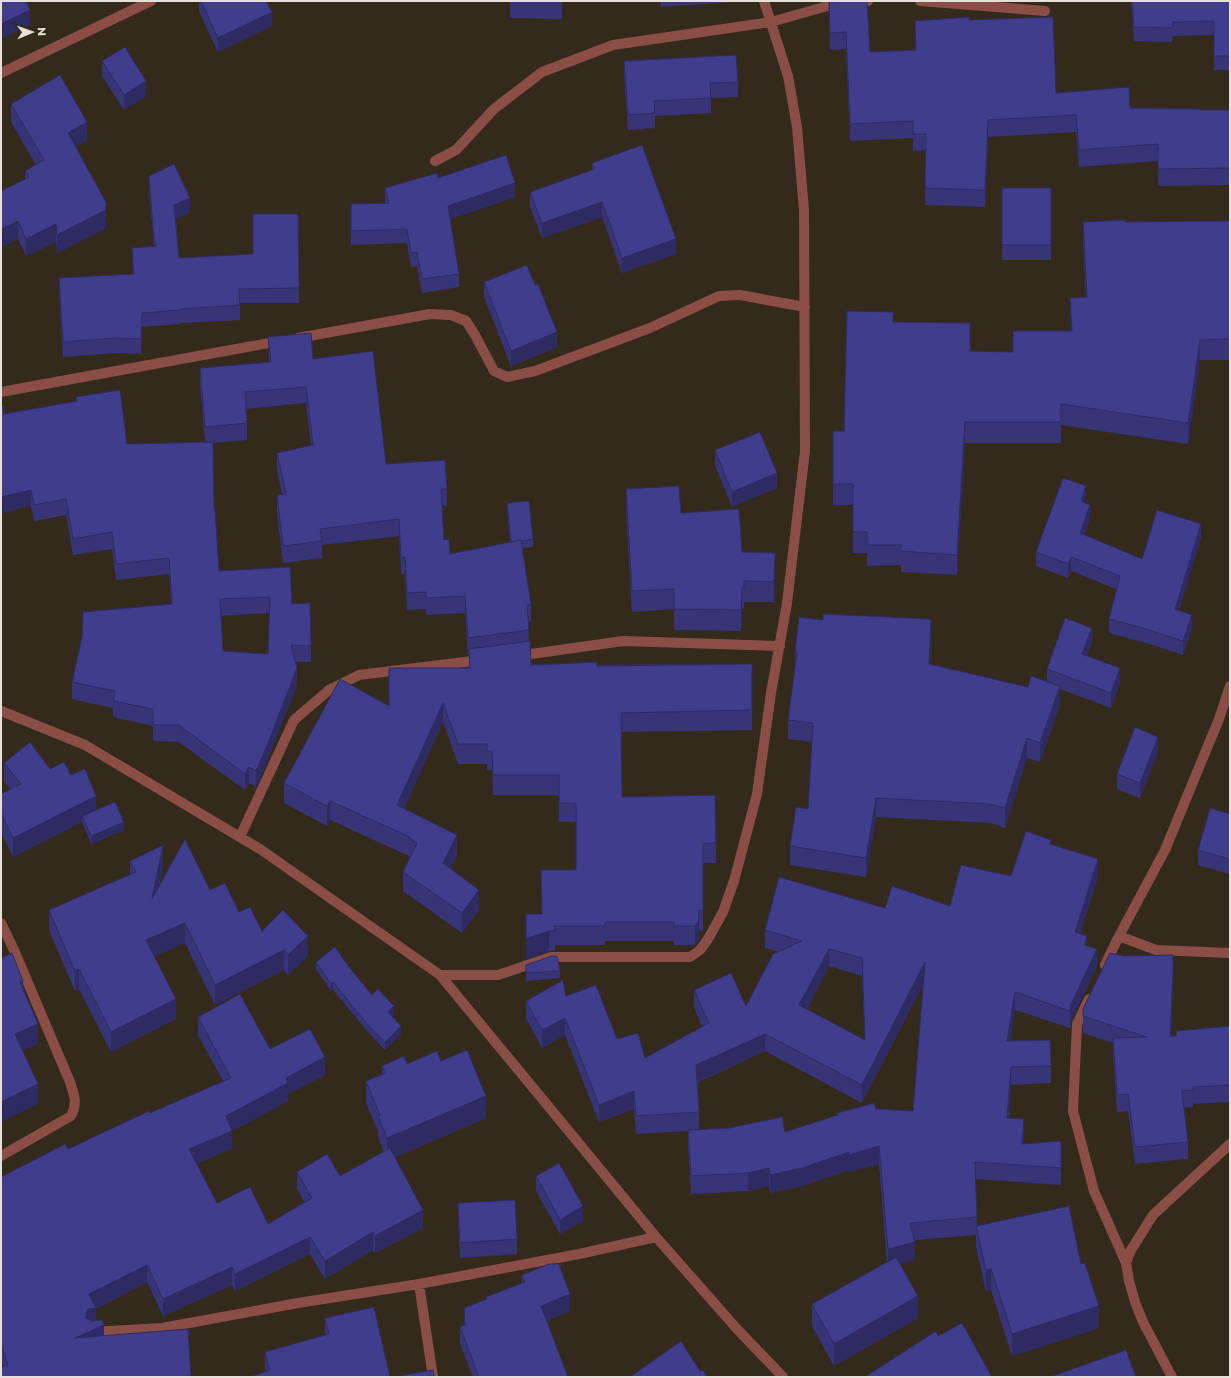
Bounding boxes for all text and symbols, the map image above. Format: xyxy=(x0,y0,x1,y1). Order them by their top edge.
north arrow xyxy=(12,12,52,52)
text: N xyxy=(35,27,49,36)

